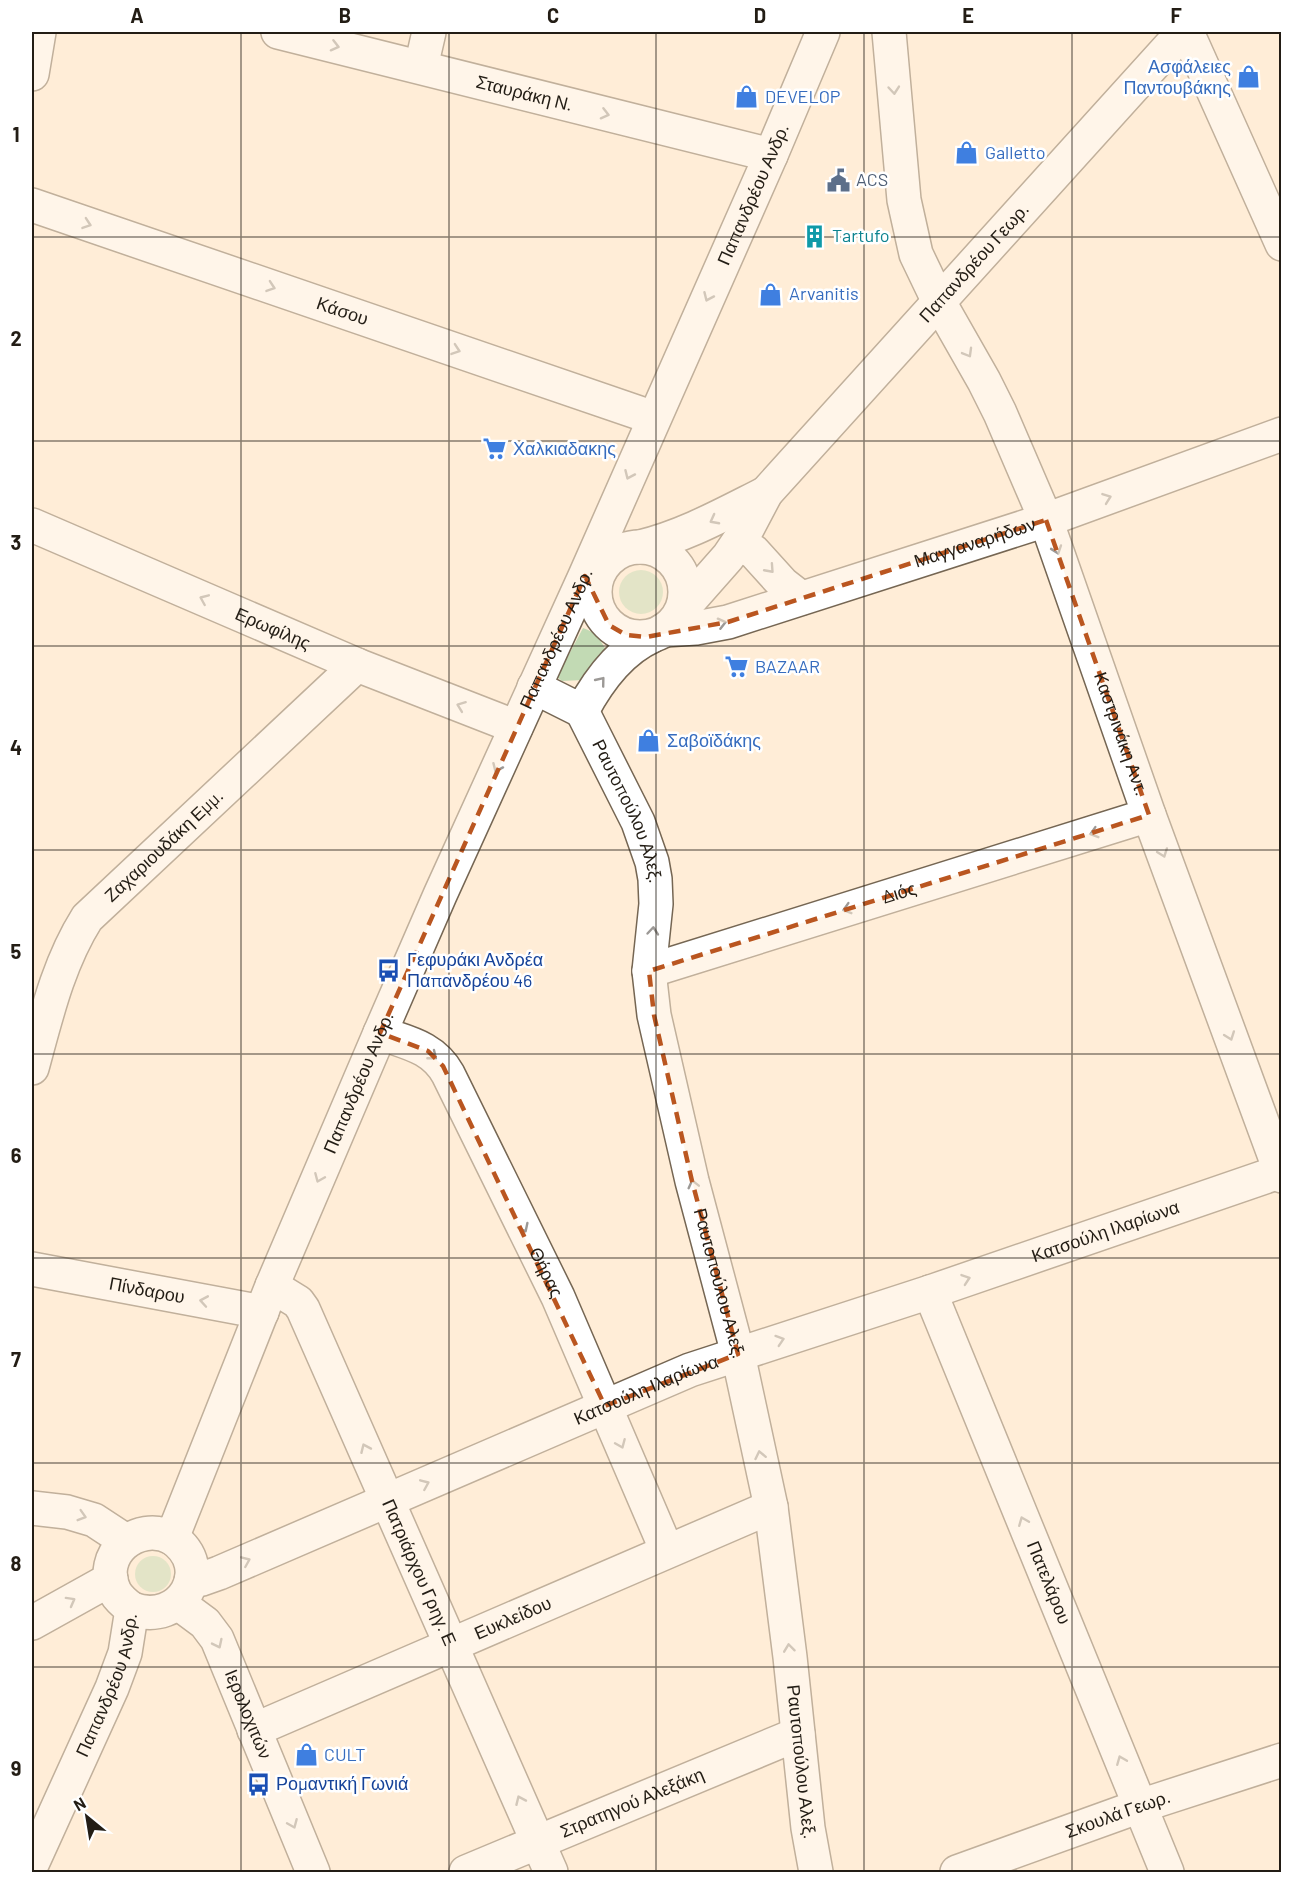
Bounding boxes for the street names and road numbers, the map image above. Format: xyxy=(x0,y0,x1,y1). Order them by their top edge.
street label: Σταυράκη Ν. xyxy=(474,70,575,115)
street label: Παπανδρέου Ανδρ. xyxy=(712,120,793,268)
street label: Παπανδρέου Γεωρ. xyxy=(914,198,1033,326)
street label: Κάσου xyxy=(314,291,371,329)
street label: Μαγγαναρήδων xyxy=(911,512,1038,572)
street label: Παπανδρέου Ανδρ. xyxy=(514,565,597,712)
street label: Ερωφίλης xyxy=(232,602,314,654)
street label: Καστρινάκη Αντ. xyxy=(1090,669,1153,798)
street label: Ραυτοπούλου Αλεξ. xyxy=(588,736,667,884)
street label: Ζαχαριουδάκη Εμμ. xyxy=(99,784,227,906)
street label: Διός xyxy=(879,876,919,908)
street label: Παπανδρέου Ανδρ. xyxy=(318,1008,398,1157)
street label: Κατσούλη Ιλαρίωνα xyxy=(1029,1195,1182,1266)
street label: Ραυτοπούλου Αλεξ. xyxy=(690,1206,751,1361)
street label: Θήρας xyxy=(525,1243,569,1301)
street label: Πίνδαρου xyxy=(108,1272,187,1307)
street label: Κατσούλη Ιλαρίωνα xyxy=(570,1350,721,1429)
street label: Πατριάρχου Γρηγ. Ε xyxy=(378,1495,462,1649)
street label: Πατελάρου xyxy=(1023,1537,1076,1627)
street label: Ευκλείδου xyxy=(471,1591,554,1644)
street label: Παπανδρέου Ανδρ. xyxy=(70,1611,141,1760)
street label: Ιερολοχιτών xyxy=(221,1666,277,1762)
street label: Ραυτοπούλου Αλεξ. xyxy=(783,1683,822,1840)
street label: Στρατηγού Αλεξάκη xyxy=(557,1762,707,1842)
street label: Σκουλά Γεωρ. xyxy=(1062,1785,1173,1842)

